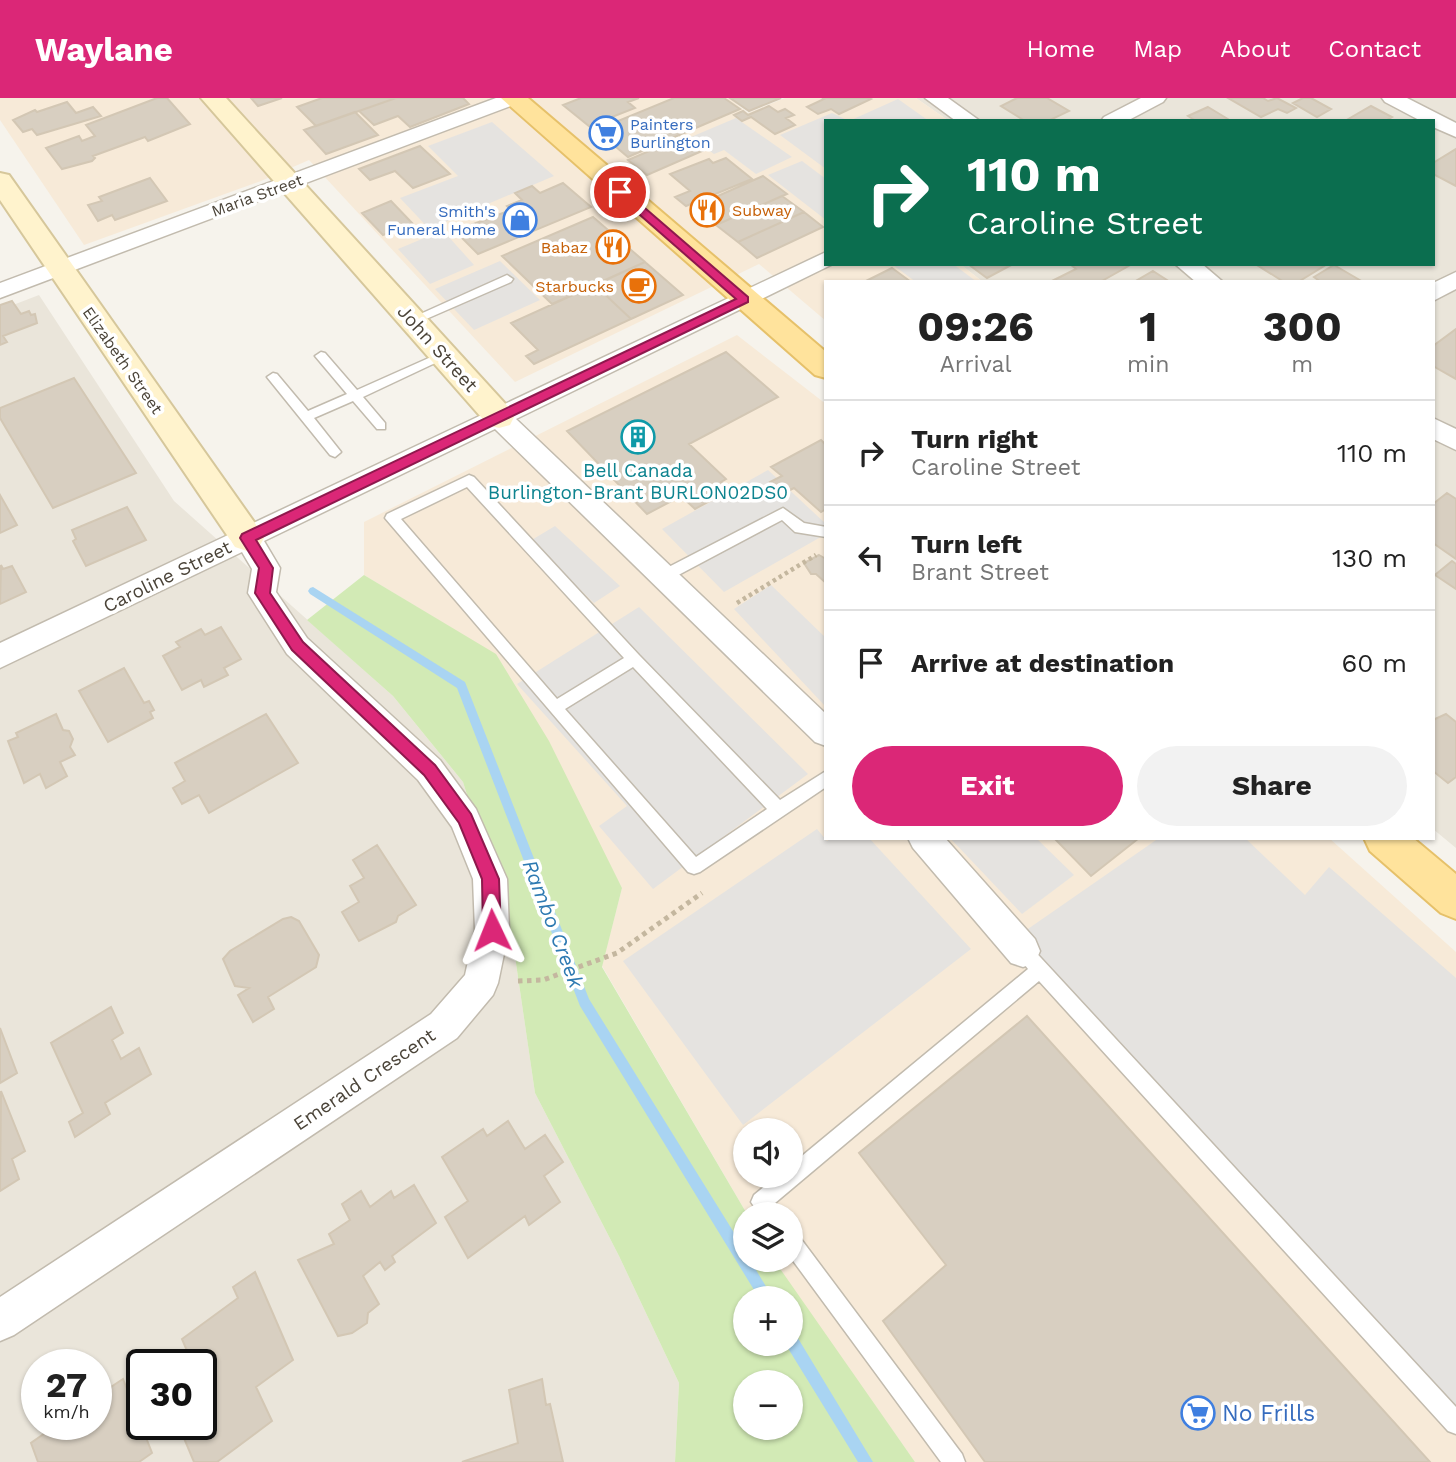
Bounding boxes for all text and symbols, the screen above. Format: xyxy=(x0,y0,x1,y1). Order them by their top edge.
text: Waylane xyxy=(35,30,173,69)
text: Home xyxy=(1027,35,1095,63)
text: Map xyxy=(1133,35,1182,63)
text: About xyxy=(1220,35,1290,63)
text: Contact xyxy=(1328,35,1421,63)
supermarket icon: Painters Burlington xyxy=(587,114,625,152)
place label: Painters Burlington xyxy=(630,115,711,152)
text: 110 m xyxy=(967,145,1101,203)
icon: right xyxy=(852,147,943,238)
pin xyxy=(590,162,650,222)
street label: Maria Street xyxy=(209,170,306,221)
icon: arrive xyxy=(601,173,639,211)
restaurant icon: Subway xyxy=(688,191,726,229)
shop icon: Smith's Funeral Home xyxy=(501,201,539,239)
place label: Subway xyxy=(732,201,793,220)
place label: Smith's Funeral Home xyxy=(387,202,496,239)
text: Caroline Street xyxy=(967,204,1203,242)
restaurant icon: Babaz xyxy=(594,228,632,266)
place label: Babaz xyxy=(541,238,588,257)
cafe icon: Starbucks xyxy=(620,267,658,305)
place label: Starbucks xyxy=(535,277,614,296)
street label: John Street xyxy=(393,300,483,397)
text: 09:26 xyxy=(917,302,1034,351)
text: 1 xyxy=(1139,302,1157,351)
text: 300 xyxy=(1263,302,1342,351)
street label: Elizabeth Street xyxy=(79,303,167,418)
text: Arrival xyxy=(940,351,1011,378)
text: min xyxy=(1127,351,1169,378)
text: m xyxy=(1291,351,1313,378)
building icon: Bell Canada Burlington-Brant BURLON02DS0 xyxy=(619,418,657,456)
text: Turn right xyxy=(911,424,1038,454)
icon: right xyxy=(852,434,890,472)
text: 110 m xyxy=(1337,438,1407,468)
text: Caroline Street xyxy=(911,454,1080,481)
place label: Bell Canada Burlington-Brant BURLON02DS0 xyxy=(488,459,788,504)
text: Turn left xyxy=(911,529,1022,559)
street label: Caroline Street xyxy=(99,535,235,617)
icon: left xyxy=(852,539,890,577)
text: 130 m xyxy=(1332,543,1407,573)
text: Brant Street xyxy=(911,559,1049,586)
icon: arrive xyxy=(852,644,890,682)
text: Arrive at destination xyxy=(911,648,1174,678)
text: 60 m xyxy=(1341,648,1407,678)
button: Exit xyxy=(852,746,1123,826)
button: Share xyxy=(1137,746,1407,826)
water label: Rambo Creek xyxy=(518,856,590,992)
position arrow xyxy=(455,893,529,967)
street label: Emerald Crescent xyxy=(289,1023,440,1135)
map controls xyxy=(733,1118,803,1440)
button: sound xyxy=(733,1118,803,1188)
button: layers xyxy=(733,1202,803,1272)
button: + xyxy=(733,1286,803,1356)
speed limit sign: 30 xyxy=(126,1349,217,1440)
text: 27 xyxy=(46,1364,87,1406)
button: − xyxy=(733,1370,803,1440)
supermarket icon: No Frills xyxy=(1179,1394,1217,1432)
place label: No Frills xyxy=(1222,1400,1315,1427)
text: km/h xyxy=(43,1401,90,1422)

